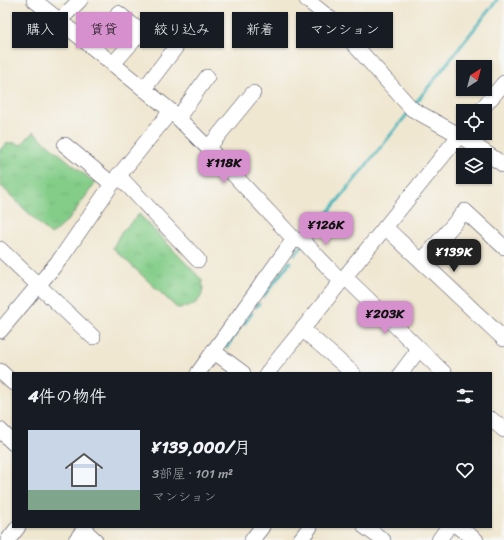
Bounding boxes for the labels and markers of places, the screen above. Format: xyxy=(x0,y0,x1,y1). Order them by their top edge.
pin: ¥118K xyxy=(196,150,252,184)
pin: ¥126K xyxy=(298,212,354,246)
pin: ¥139K xyxy=(426,239,482,273)
pin: ¥203K xyxy=(357,301,413,335)

